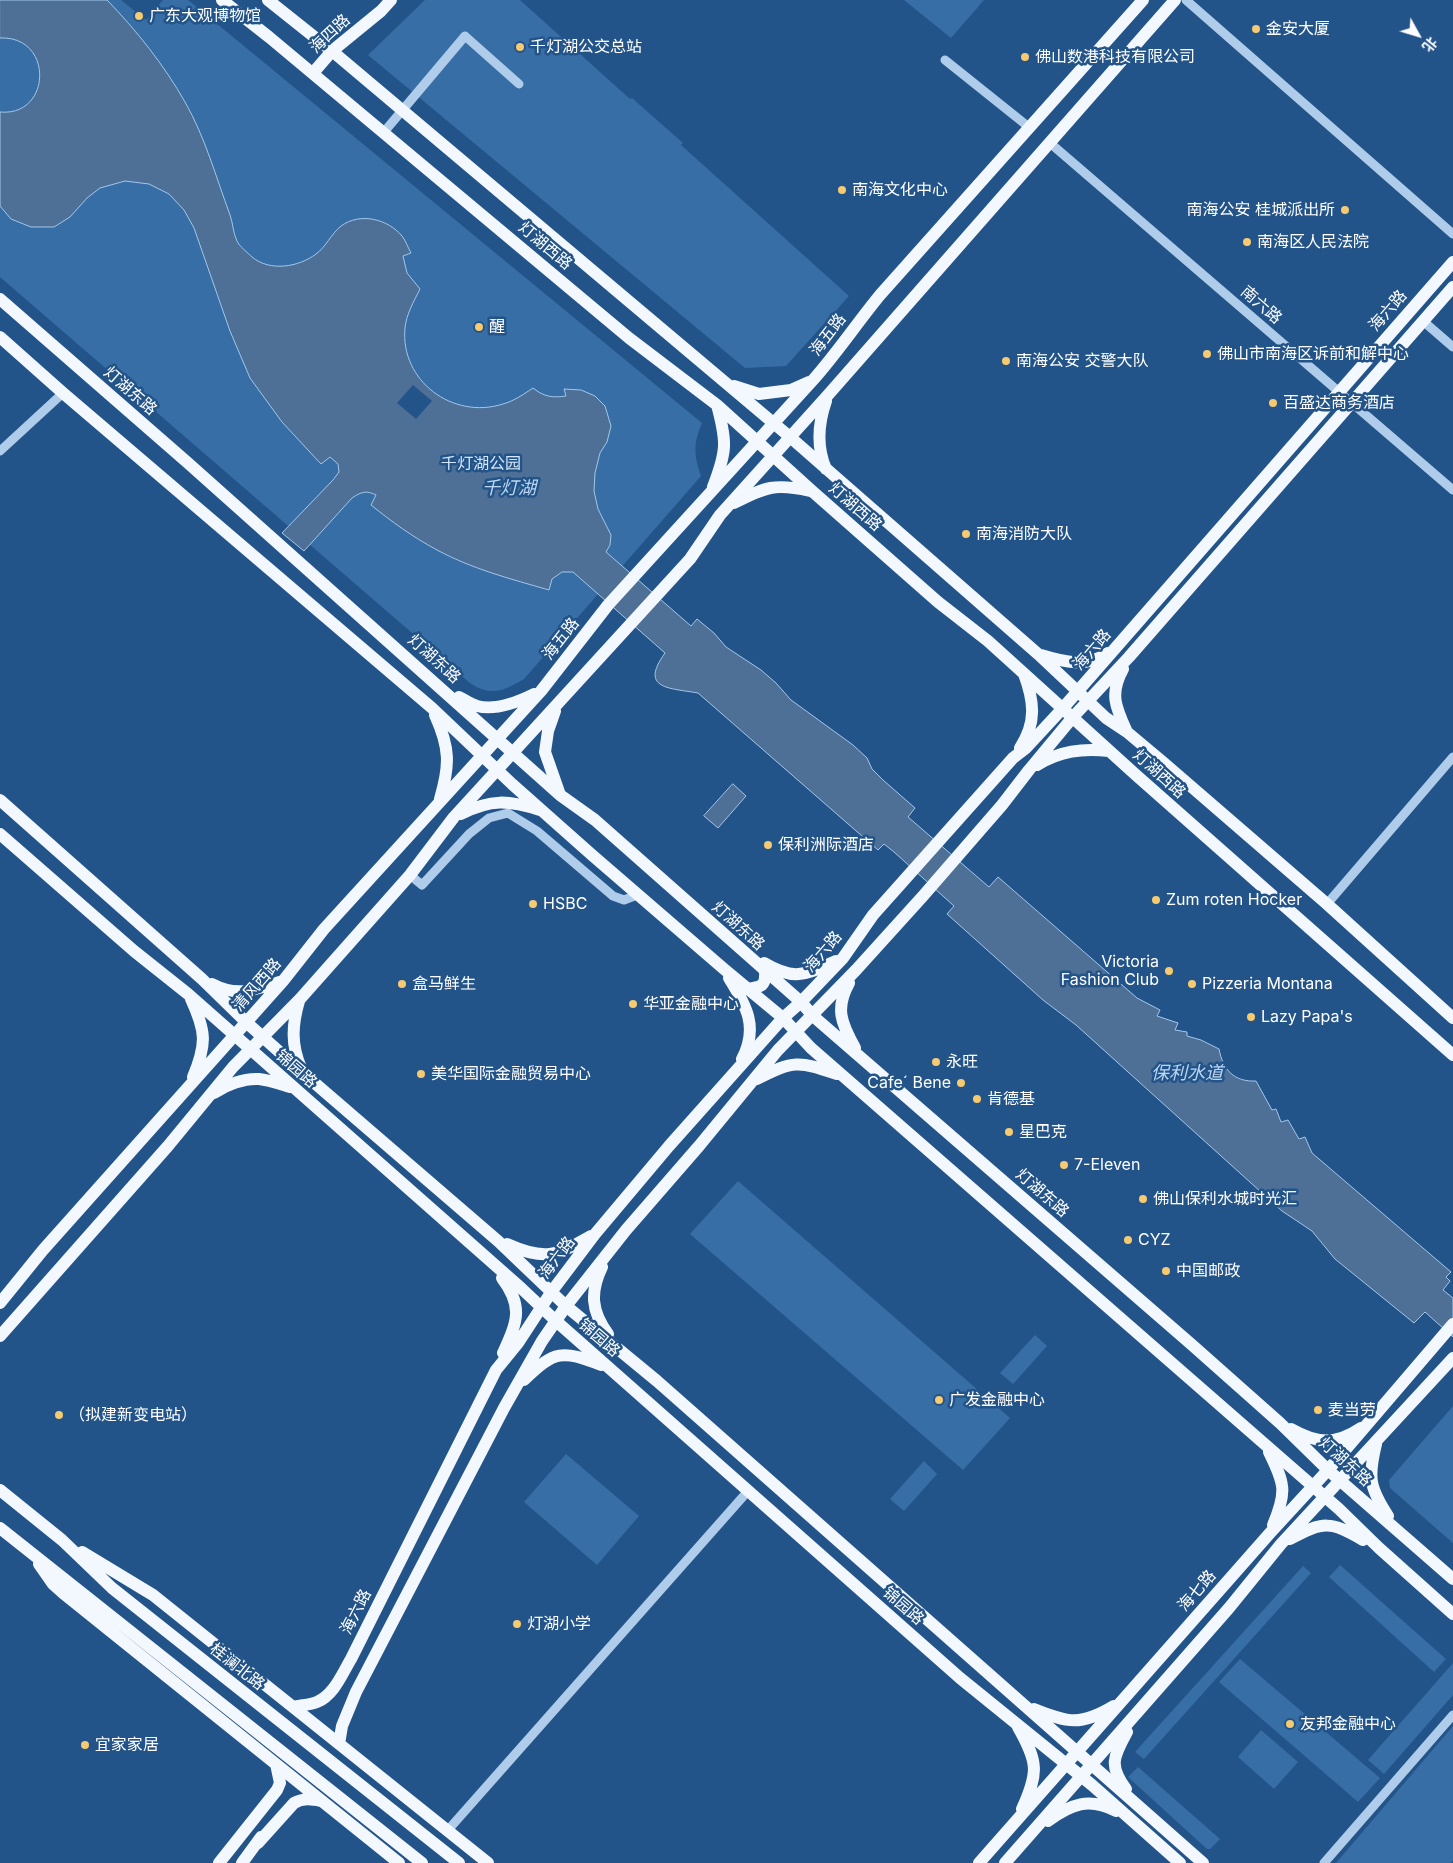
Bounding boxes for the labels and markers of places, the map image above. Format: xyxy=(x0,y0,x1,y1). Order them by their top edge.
place label: 广东大观博物馆 xyxy=(149,6,261,26)
marker: 广东大观博物馆 xyxy=(133,10,145,22)
place label: 金安大厦 xyxy=(1266,19,1330,39)
marker: 金安大厦 xyxy=(1250,23,1262,35)
place label: 千灯湖公交总站 xyxy=(530,37,642,57)
marker: 千灯湖公交总站 xyxy=(514,41,526,53)
place label: 佛山数港科技有限公司 xyxy=(1035,47,1195,67)
marker: 佛山数港科技有限公司 xyxy=(1019,51,1031,63)
place label: 南海文化中心 xyxy=(852,180,948,200)
marker: 南海文化中心 xyxy=(836,184,848,196)
place label: 南海公安 桂城派出所 xyxy=(1187,200,1335,220)
marker: 南海公安 桂城派出所 xyxy=(1339,204,1351,216)
place label: 南海区人民法院 xyxy=(1257,232,1369,252)
marker: 南海区人民法院 xyxy=(1241,236,1253,248)
place label: 醒 xyxy=(489,317,505,337)
marker: 醒 xyxy=(473,321,485,333)
place label: 佛山市南海区诉前和解中心 xyxy=(1217,344,1409,364)
marker: 佛山市南海区诉前和解中心 xyxy=(1201,348,1213,360)
place label: 南海公安 交警大队 xyxy=(1016,351,1148,371)
marker: 南海公安 交警大队 xyxy=(1000,355,1012,367)
place label: 百盛达商务酒店 xyxy=(1283,393,1395,413)
marker: 百盛达商务酒店 xyxy=(1267,397,1279,409)
place label: 南海消防大队 xyxy=(976,524,1072,544)
marker: 南海消防大队 xyxy=(960,528,972,540)
place label: 保利洲际酒店 xyxy=(778,835,874,855)
marker: 保利洲际酒店 xyxy=(762,839,774,851)
place label: Zum roten Hocker xyxy=(1166,890,1302,910)
place label: HSBC xyxy=(543,894,587,914)
marker: Zum roten Hocker xyxy=(1150,894,1162,906)
marker: HSBC xyxy=(527,898,539,910)
place label: Victoria Fashion Club xyxy=(1061,952,1159,990)
marker: Victoria Fashion Club xyxy=(1163,965,1175,977)
place label: 盒马鲜生 xyxy=(412,974,476,994)
place label: Pizzeria Montana xyxy=(1202,974,1333,994)
marker: 盒马鲜生 xyxy=(396,978,408,990)
marker: Pizzeria Montana xyxy=(1186,978,1198,990)
place label: 华亚金融中心 xyxy=(643,994,739,1014)
marker: 华亚金融中心 xyxy=(627,998,639,1010)
place label: Lazy Papa's xyxy=(1261,1007,1353,1027)
marker: Lazy Papa's xyxy=(1245,1011,1257,1023)
place label: 永旺 xyxy=(946,1052,978,1072)
marker: 永旺 xyxy=(930,1056,942,1068)
place label: 美华国际金融贸易中心 xyxy=(431,1064,591,1084)
marker: 美华国际金融贸易中心 xyxy=(415,1068,427,1080)
place label: Cafe´ Bene xyxy=(867,1073,951,1093)
marker: Cafe´ Bene xyxy=(955,1077,967,1089)
place label: 肯德基 xyxy=(987,1089,1035,1109)
marker: 肯德基 xyxy=(971,1093,983,1105)
place label: 星巴克 xyxy=(1019,1122,1067,1142)
marker: 星巴克 xyxy=(1003,1126,1015,1138)
place label: 7-Eleven xyxy=(1074,1155,1140,1175)
marker: 7-Eleven xyxy=(1058,1159,1070,1171)
place label: 佛山保利水城时光汇 xyxy=(1153,1189,1297,1209)
marker: 佛山保利水城时光汇 xyxy=(1137,1193,1149,1205)
place label: CYZ xyxy=(1138,1230,1171,1250)
marker: CYZ xyxy=(1122,1234,1134,1246)
place label: 中国邮政 xyxy=(1176,1261,1240,1281)
marker: 中国邮政 xyxy=(1160,1265,1172,1277)
place label: 广发金融中心 xyxy=(949,1390,1045,1410)
marker: 广发金融中心 xyxy=(933,1394,945,1406)
place label: 麦当劳 xyxy=(1328,1400,1376,1420)
marker: 麦当劳 xyxy=(1312,1404,1324,1416)
place label: （拟建新变电站） xyxy=(69,1405,197,1425)
marker: （拟建新变电站） xyxy=(53,1409,65,1421)
place label: 灯湖小学 xyxy=(527,1614,591,1634)
marker: 灯湖小学 xyxy=(511,1618,523,1630)
place label: 友邦金融中心 xyxy=(1300,1714,1396,1734)
marker: 友邦金融中心 xyxy=(1284,1718,1296,1730)
place label: 宜家家居 xyxy=(95,1735,159,1755)
marker: 宜家家居 xyxy=(79,1739,91,1751)

